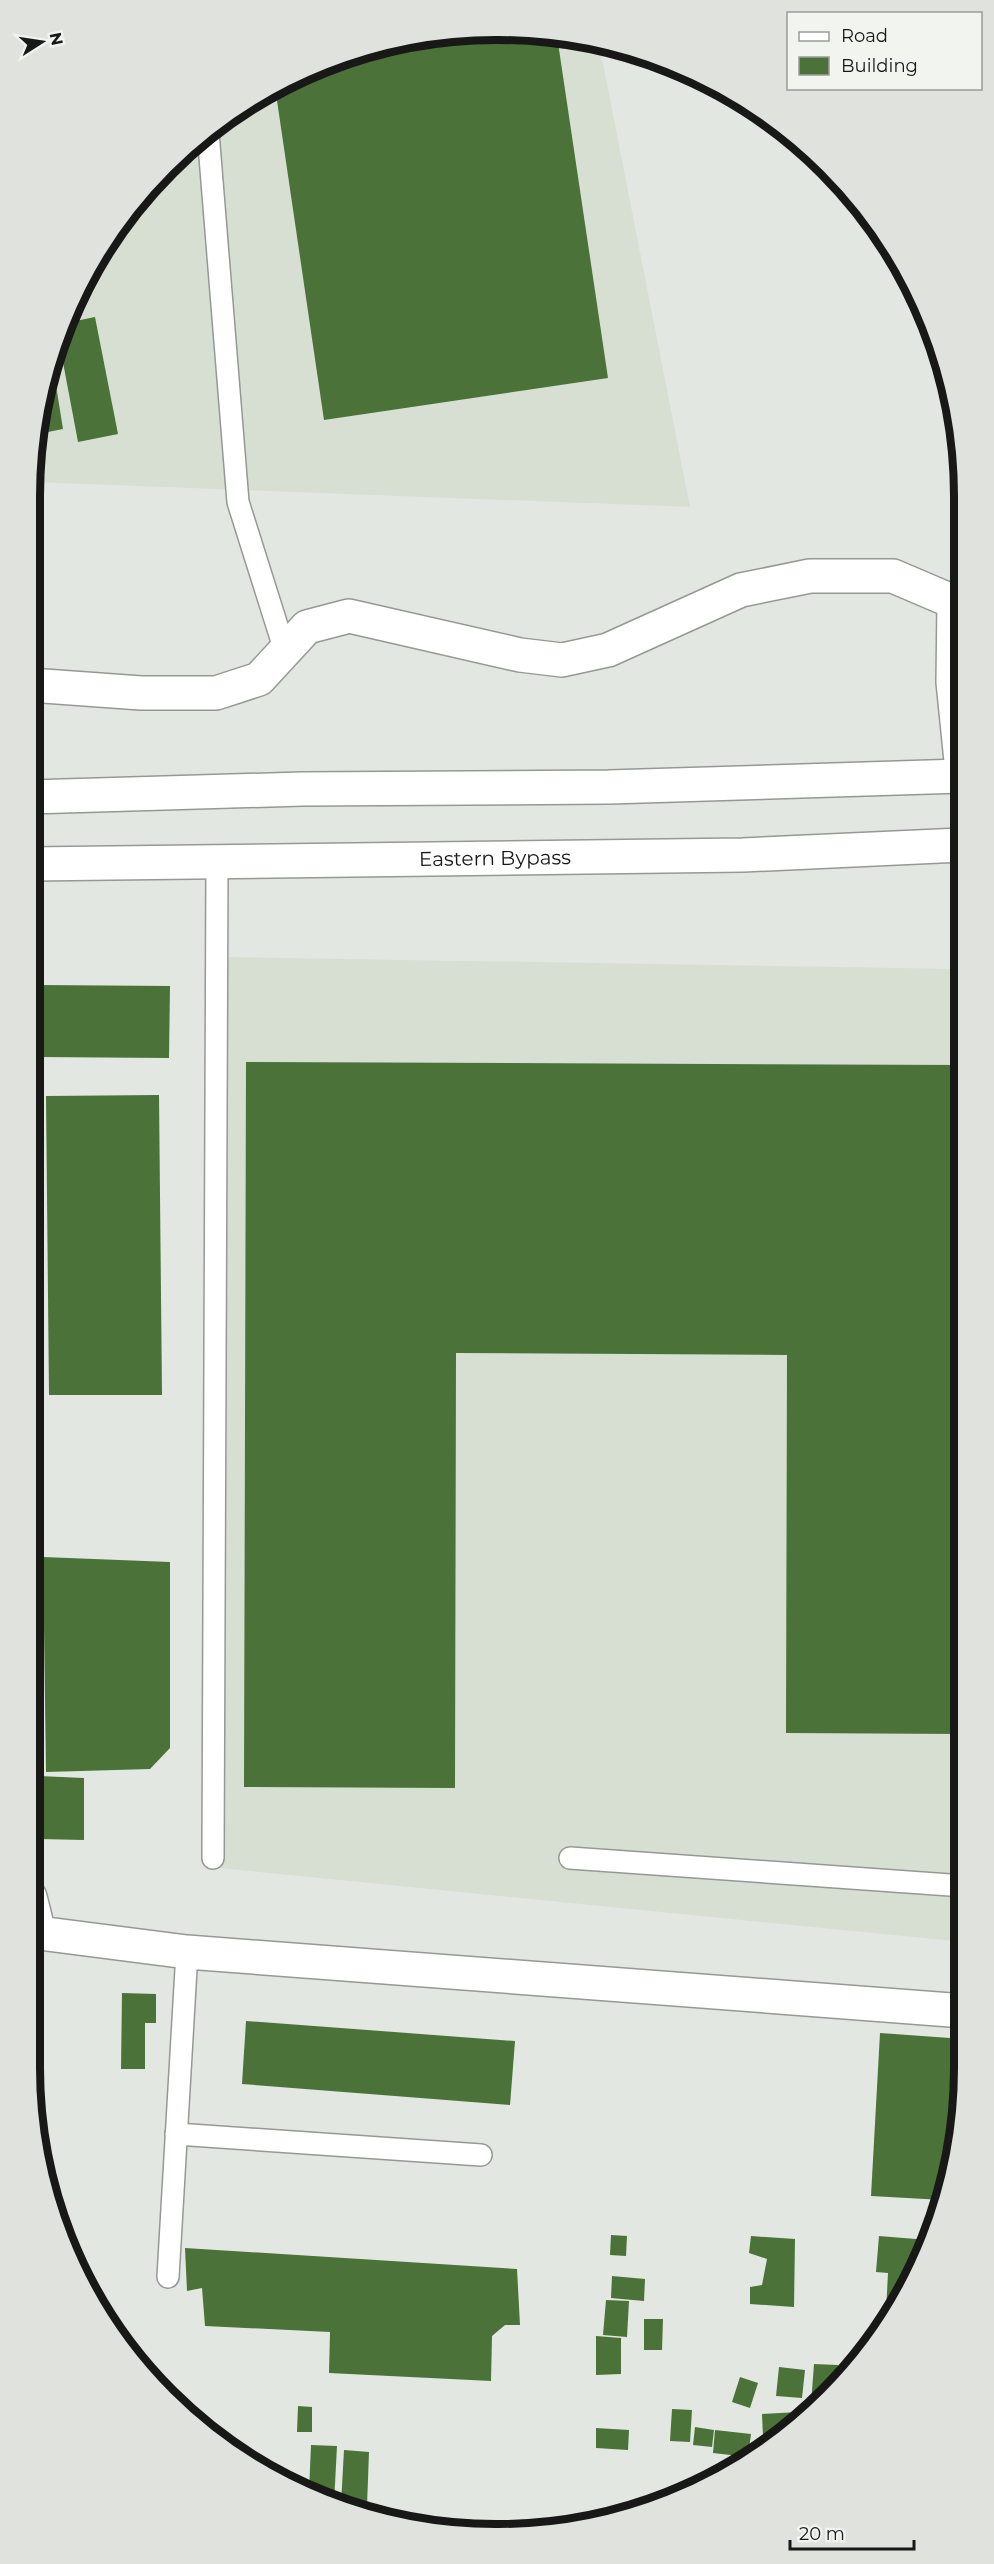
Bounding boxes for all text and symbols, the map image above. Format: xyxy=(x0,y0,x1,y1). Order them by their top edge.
north arrow xyxy=(12,12,72,72)
legend xyxy=(787,12,982,90)
text: Road xyxy=(841,25,888,47)
text: N xyxy=(46,31,67,47)
text: Building xyxy=(841,55,918,77)
street label: Eastern Bypass xyxy=(419,845,571,871)
scale bar xyxy=(790,2513,914,2551)
text: 20 m xyxy=(799,2523,845,2545)

